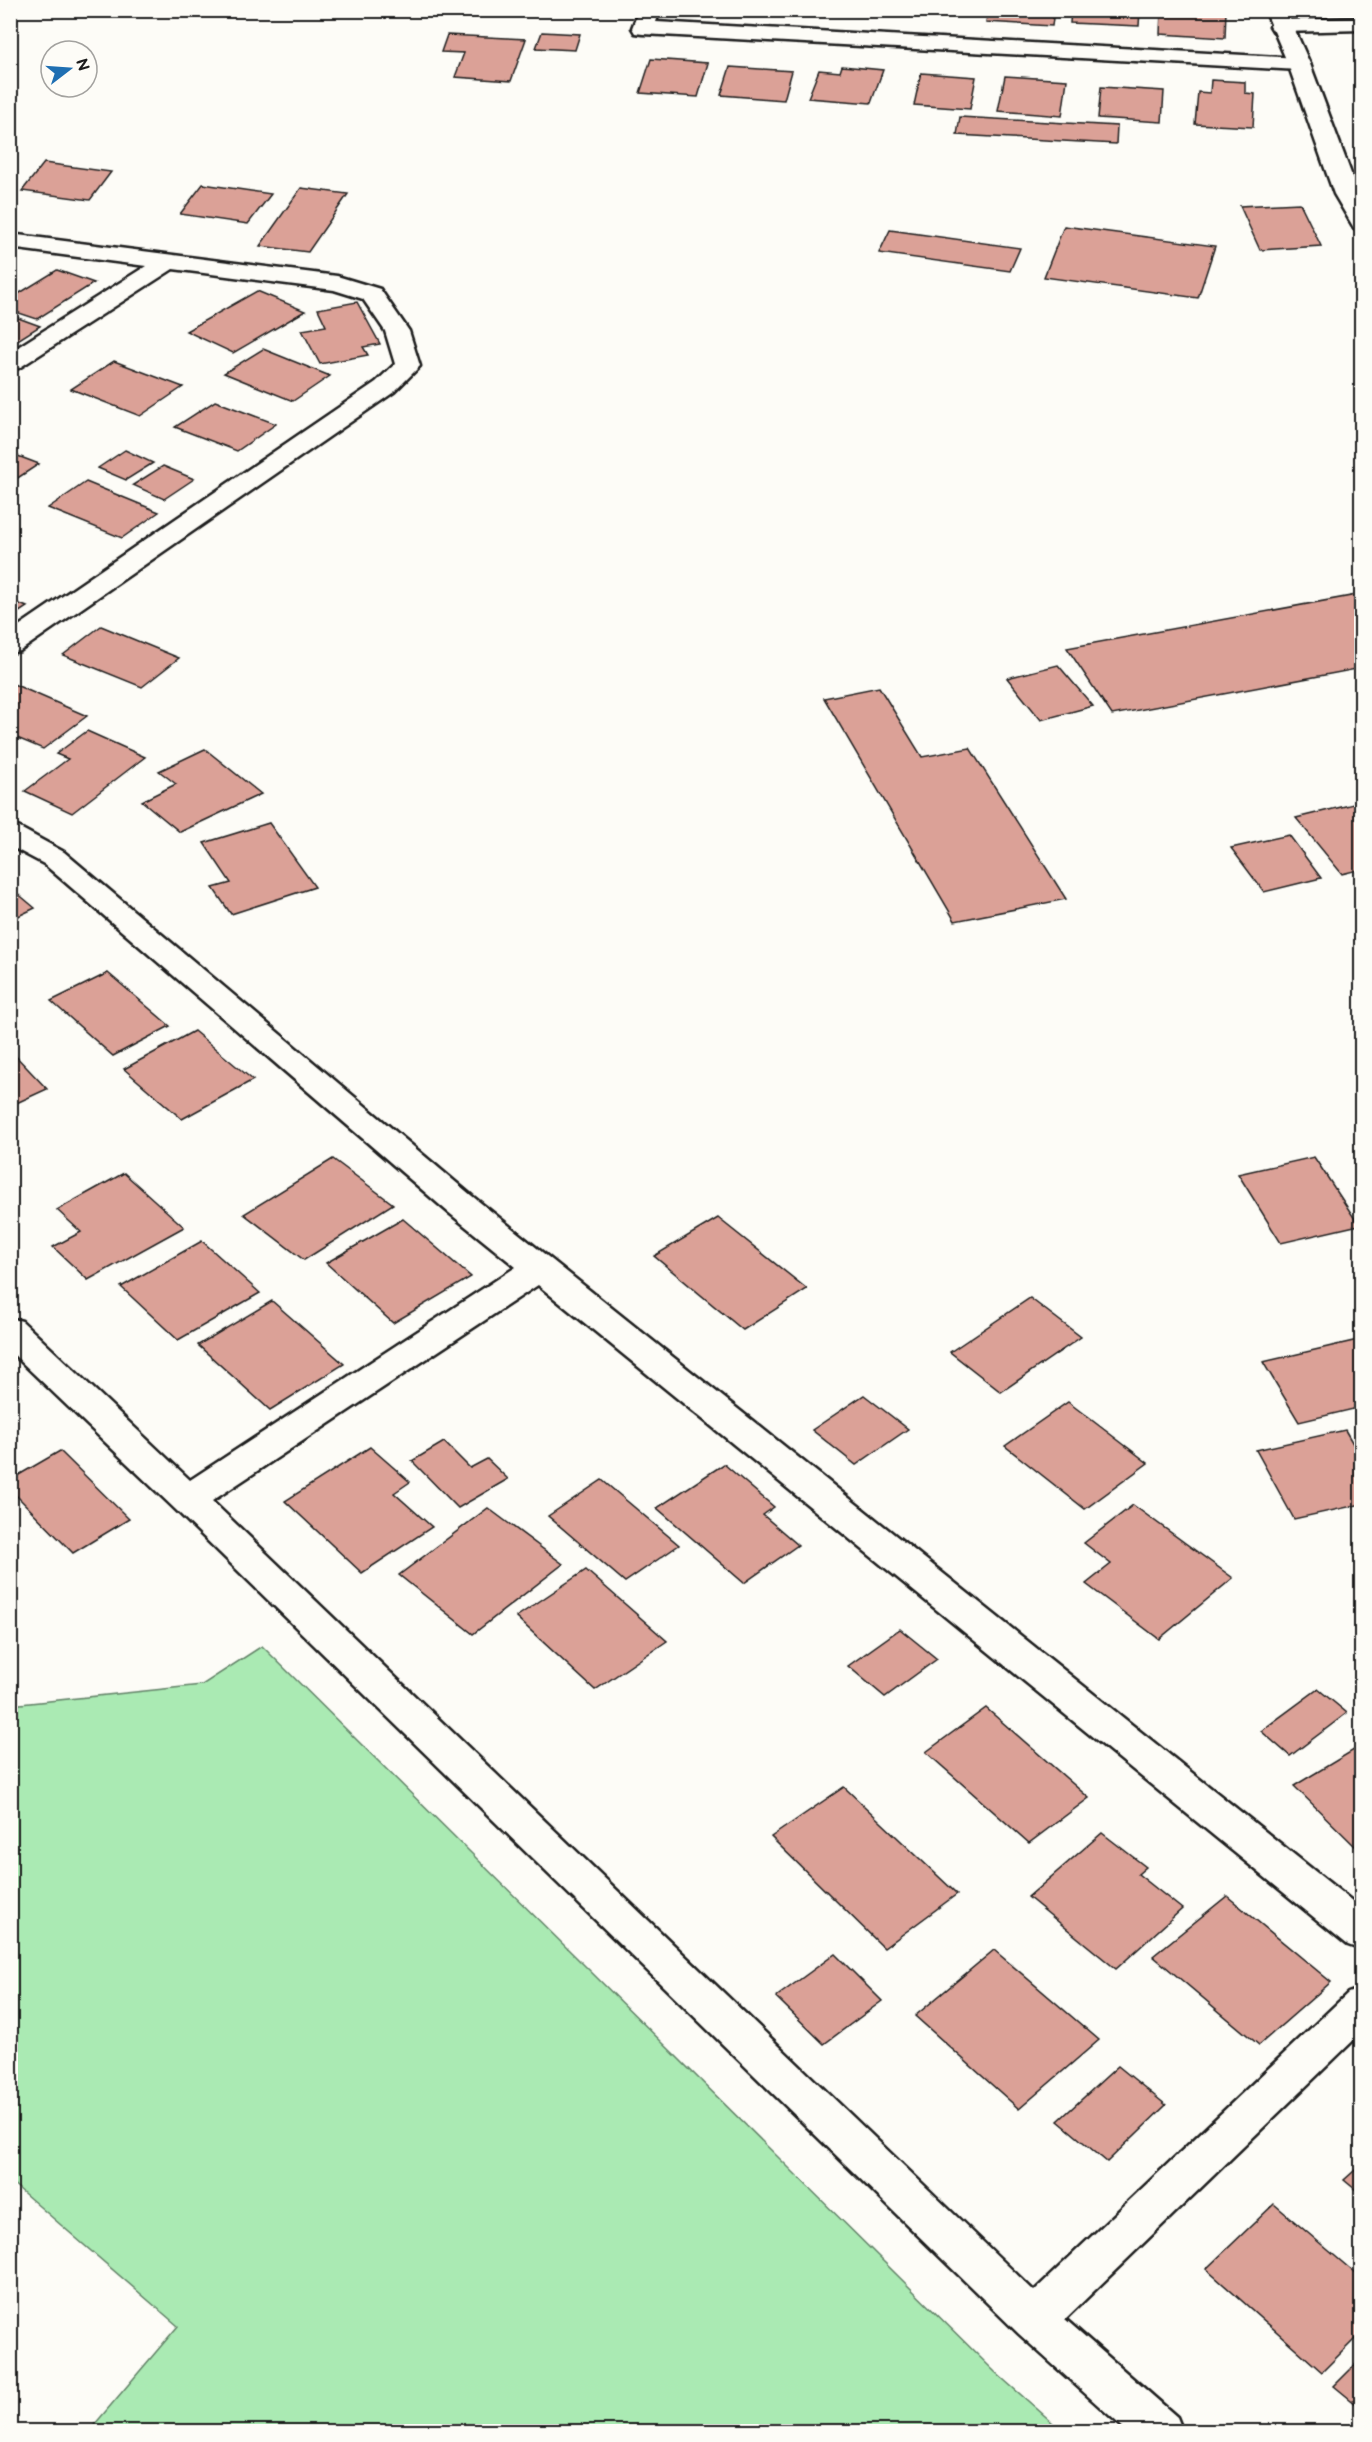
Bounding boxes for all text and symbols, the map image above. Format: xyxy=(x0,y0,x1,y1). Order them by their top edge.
north arrow xyxy=(39,39,99,99)
text: N xyxy=(71,57,93,74)

